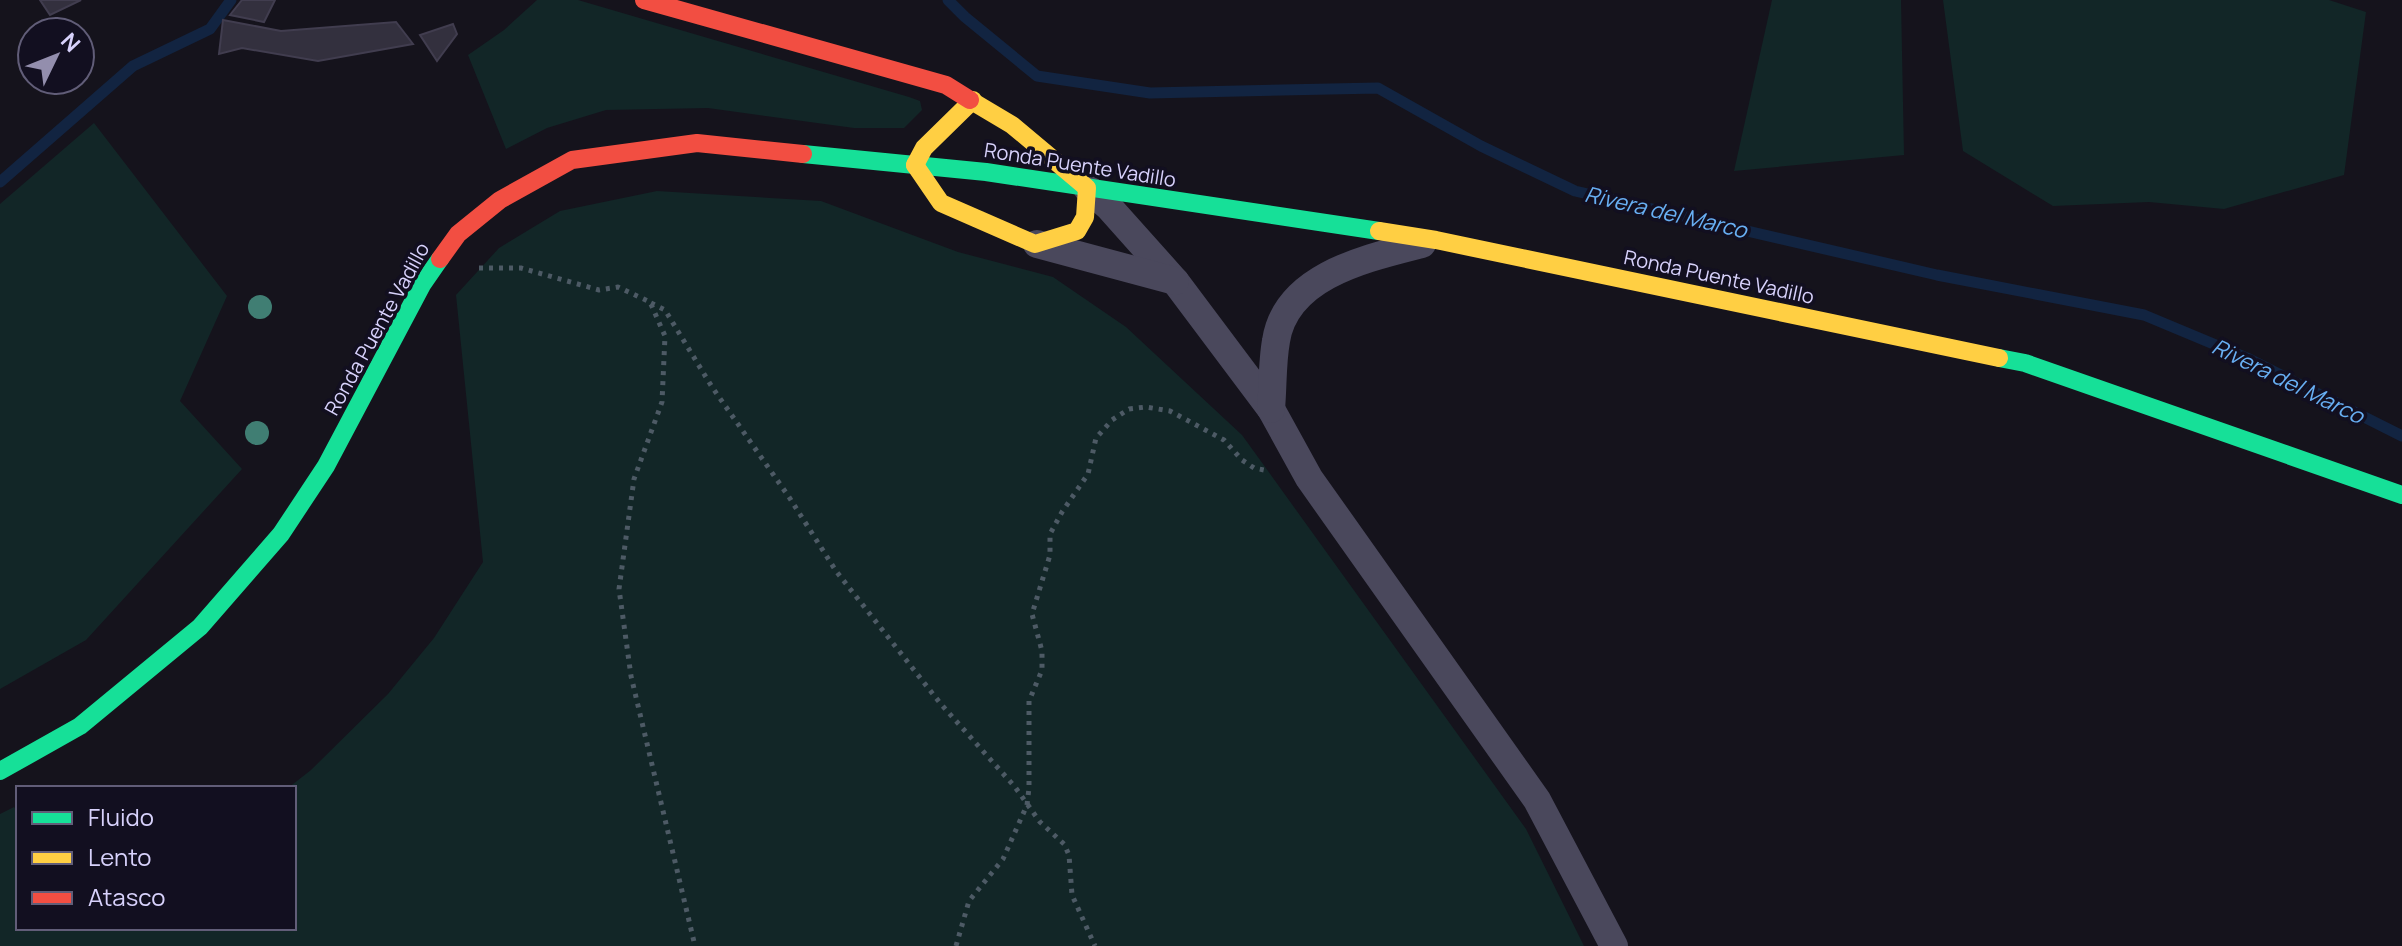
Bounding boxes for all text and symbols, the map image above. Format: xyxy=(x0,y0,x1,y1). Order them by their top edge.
north arrow xyxy=(16,16,96,96)
text: N xyxy=(54,26,87,58)
street label: Ronda Puente Vadillo xyxy=(982,136,1178,193)
water label: Rivera del Marco xyxy=(1582,179,1752,246)
street label: Ronda Puente Vadillo xyxy=(318,237,435,420)
street label: Ronda Puente Vadillo xyxy=(1622,243,1817,310)
water label: Rivera del Marco xyxy=(2207,331,2371,432)
legend xyxy=(16,786,296,930)
text: Fluido xyxy=(88,800,154,833)
text: Lento xyxy=(88,840,152,873)
text: Atasco xyxy=(88,880,165,913)

